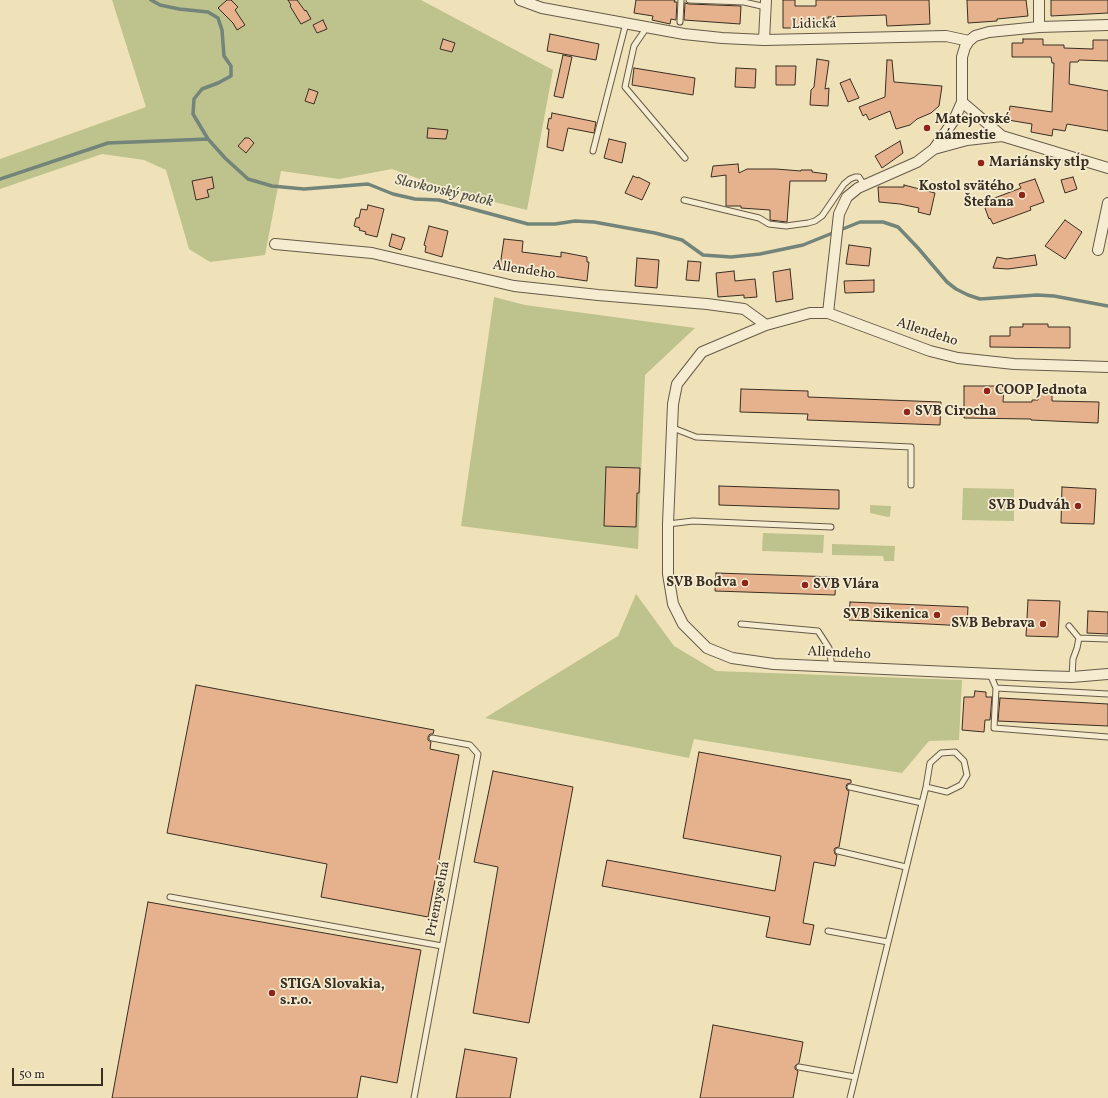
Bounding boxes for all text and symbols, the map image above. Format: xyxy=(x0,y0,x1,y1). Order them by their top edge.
street label: Lidická xyxy=(792,16,836,34)
place label: Matejovské námestie xyxy=(935,112,1010,144)
marker: Matejovské námestie xyxy=(922,123,932,133)
place label: Mariánsky stĺp xyxy=(989,155,1089,171)
marker: Mariánsky stĺp xyxy=(976,158,986,168)
water label: Slavkovský potok xyxy=(393,172,495,212)
place label: Kostol svätého Štefana xyxy=(919,179,1014,212)
marker: Kostol svätého Štefana xyxy=(1017,190,1027,200)
street label: Allendeho xyxy=(491,258,557,284)
street label: Allendeho xyxy=(894,315,960,351)
place label: COOP Jednota xyxy=(995,383,1087,399)
marker: COOP Jednota xyxy=(982,386,992,396)
place label: SVB Cirocha xyxy=(915,404,996,420)
marker: SVB Cirocha xyxy=(902,407,912,417)
place label: SVB Dudváh xyxy=(989,498,1070,514)
marker: SVB Dudváh xyxy=(1073,501,1083,511)
place label: SVB Bodva xyxy=(666,575,737,591)
place label: SVB Vlára xyxy=(813,577,879,593)
marker: SVB Bodva xyxy=(740,578,750,588)
marker: SVB Vlára xyxy=(800,580,810,590)
place label: SVB Sikenica xyxy=(843,607,929,623)
marker: SVB Sikenica xyxy=(932,610,942,620)
place label: SVB Bebrava xyxy=(951,616,1035,632)
marker: SVB Bebrava xyxy=(1038,619,1048,629)
street label: Allendeho xyxy=(807,644,871,664)
street label: Priemyselná xyxy=(423,860,455,938)
place label: STIGA Slovakia, s.r.o. xyxy=(280,977,385,1010)
marker: STIGA Slovakia, s.r.o. xyxy=(267,988,277,998)
scale bar xyxy=(14,1060,105,1086)
text: 50 m xyxy=(19,1067,45,1083)

